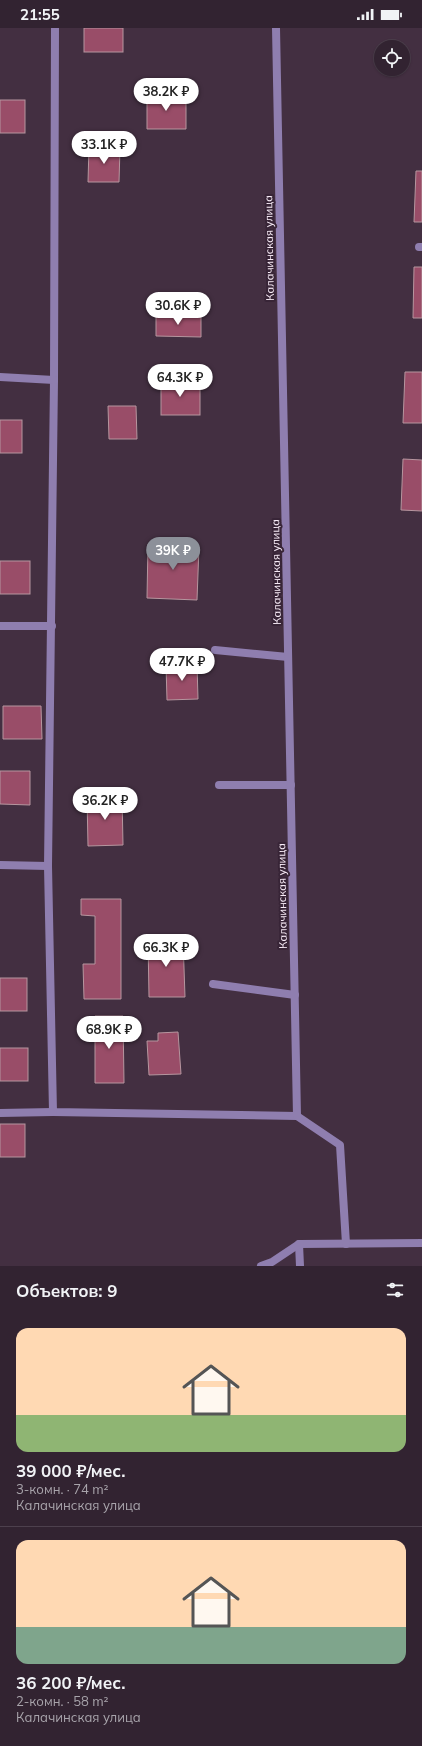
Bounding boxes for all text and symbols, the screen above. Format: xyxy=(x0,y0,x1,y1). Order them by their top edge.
text: 21:55 xyxy=(20,5,60,24)
map controls xyxy=(374,40,410,76)
button: locate xyxy=(374,40,410,76)
pin: 38.2K ₽ xyxy=(129,78,203,112)
text: 38.2K ₽ xyxy=(143,83,189,99)
pin: 33.1K ₽ xyxy=(67,131,141,165)
text: 33.1K ₽ xyxy=(81,136,127,152)
street label: Калачинская улица xyxy=(261,195,277,301)
pin: 30.6K ₽ xyxy=(141,292,215,326)
text: 30.6K ₽ xyxy=(155,297,201,313)
pin: 64.3K ₽ xyxy=(143,364,217,398)
text: 64.3K ₽ xyxy=(157,369,203,385)
street label: Калачинская улица xyxy=(268,519,284,625)
pin: 39K ₽ xyxy=(145,537,201,571)
text: 39K ₽ xyxy=(155,542,191,558)
pin: 47.7K ₽ xyxy=(145,648,219,682)
text: 47.7K ₽ xyxy=(159,653,205,669)
pin: 36.2K ₽ xyxy=(68,787,142,821)
text: 36.2K ₽ xyxy=(82,792,128,808)
street label: Калачинская улица xyxy=(274,843,290,949)
pin: 66.3K ₽ xyxy=(129,934,203,968)
text: 66.3K ₽ xyxy=(143,939,189,955)
pin: 68.9K ₽ xyxy=(72,1016,146,1050)
text: 68.9K ₽ xyxy=(86,1021,132,1037)
icon: filters xyxy=(384,1279,406,1301)
text: Объектов: 9 xyxy=(16,1280,117,1301)
icon: home xyxy=(175,1354,247,1426)
text: 39 000 ₽/мес. xyxy=(16,1460,125,1481)
text: 3-комн. · 74 m² xyxy=(16,1481,109,1497)
text: Калачинская улица xyxy=(16,1497,141,1513)
icon: home xyxy=(175,1566,247,1638)
text: 36 200 ₽/мес. xyxy=(16,1672,125,1693)
text: 2-комн. · 58 m² xyxy=(16,1693,109,1709)
text: Калачинская улица xyxy=(16,1709,141,1725)

